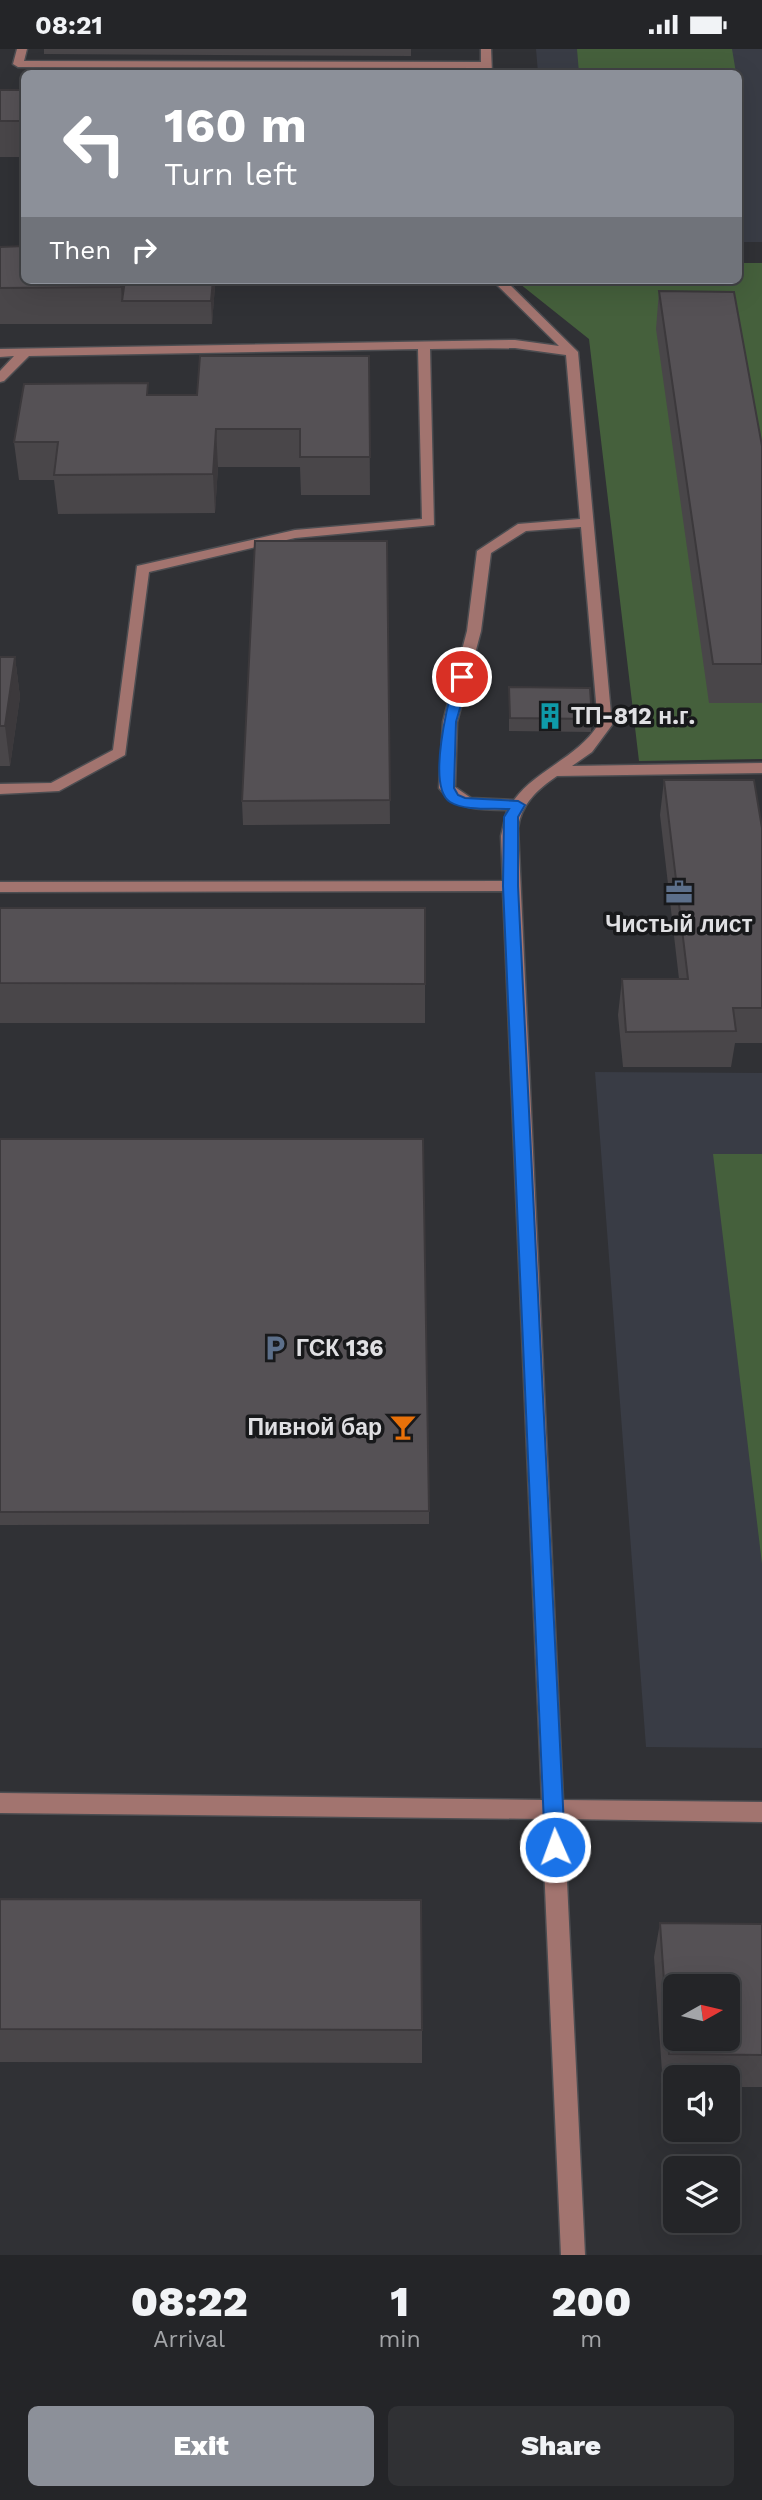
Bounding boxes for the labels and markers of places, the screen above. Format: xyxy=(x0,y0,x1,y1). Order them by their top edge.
pin xyxy=(432,647,492,707)
building icon: ТП-812 н.г. xyxy=(535,701,565,731)
place label: ТП-812 н.г. xyxy=(571,703,695,730)
office icon: Чистый лист xyxy=(664,877,694,907)
place label: Чистый лист xyxy=(605,911,753,938)
parking icon: ГСК 136 xyxy=(260,1333,290,1363)
place label: ГСК 136 xyxy=(296,1335,384,1362)
bar icon: Пивной бар xyxy=(388,1412,418,1442)
place label: Пивной бар xyxy=(247,1414,382,1441)

